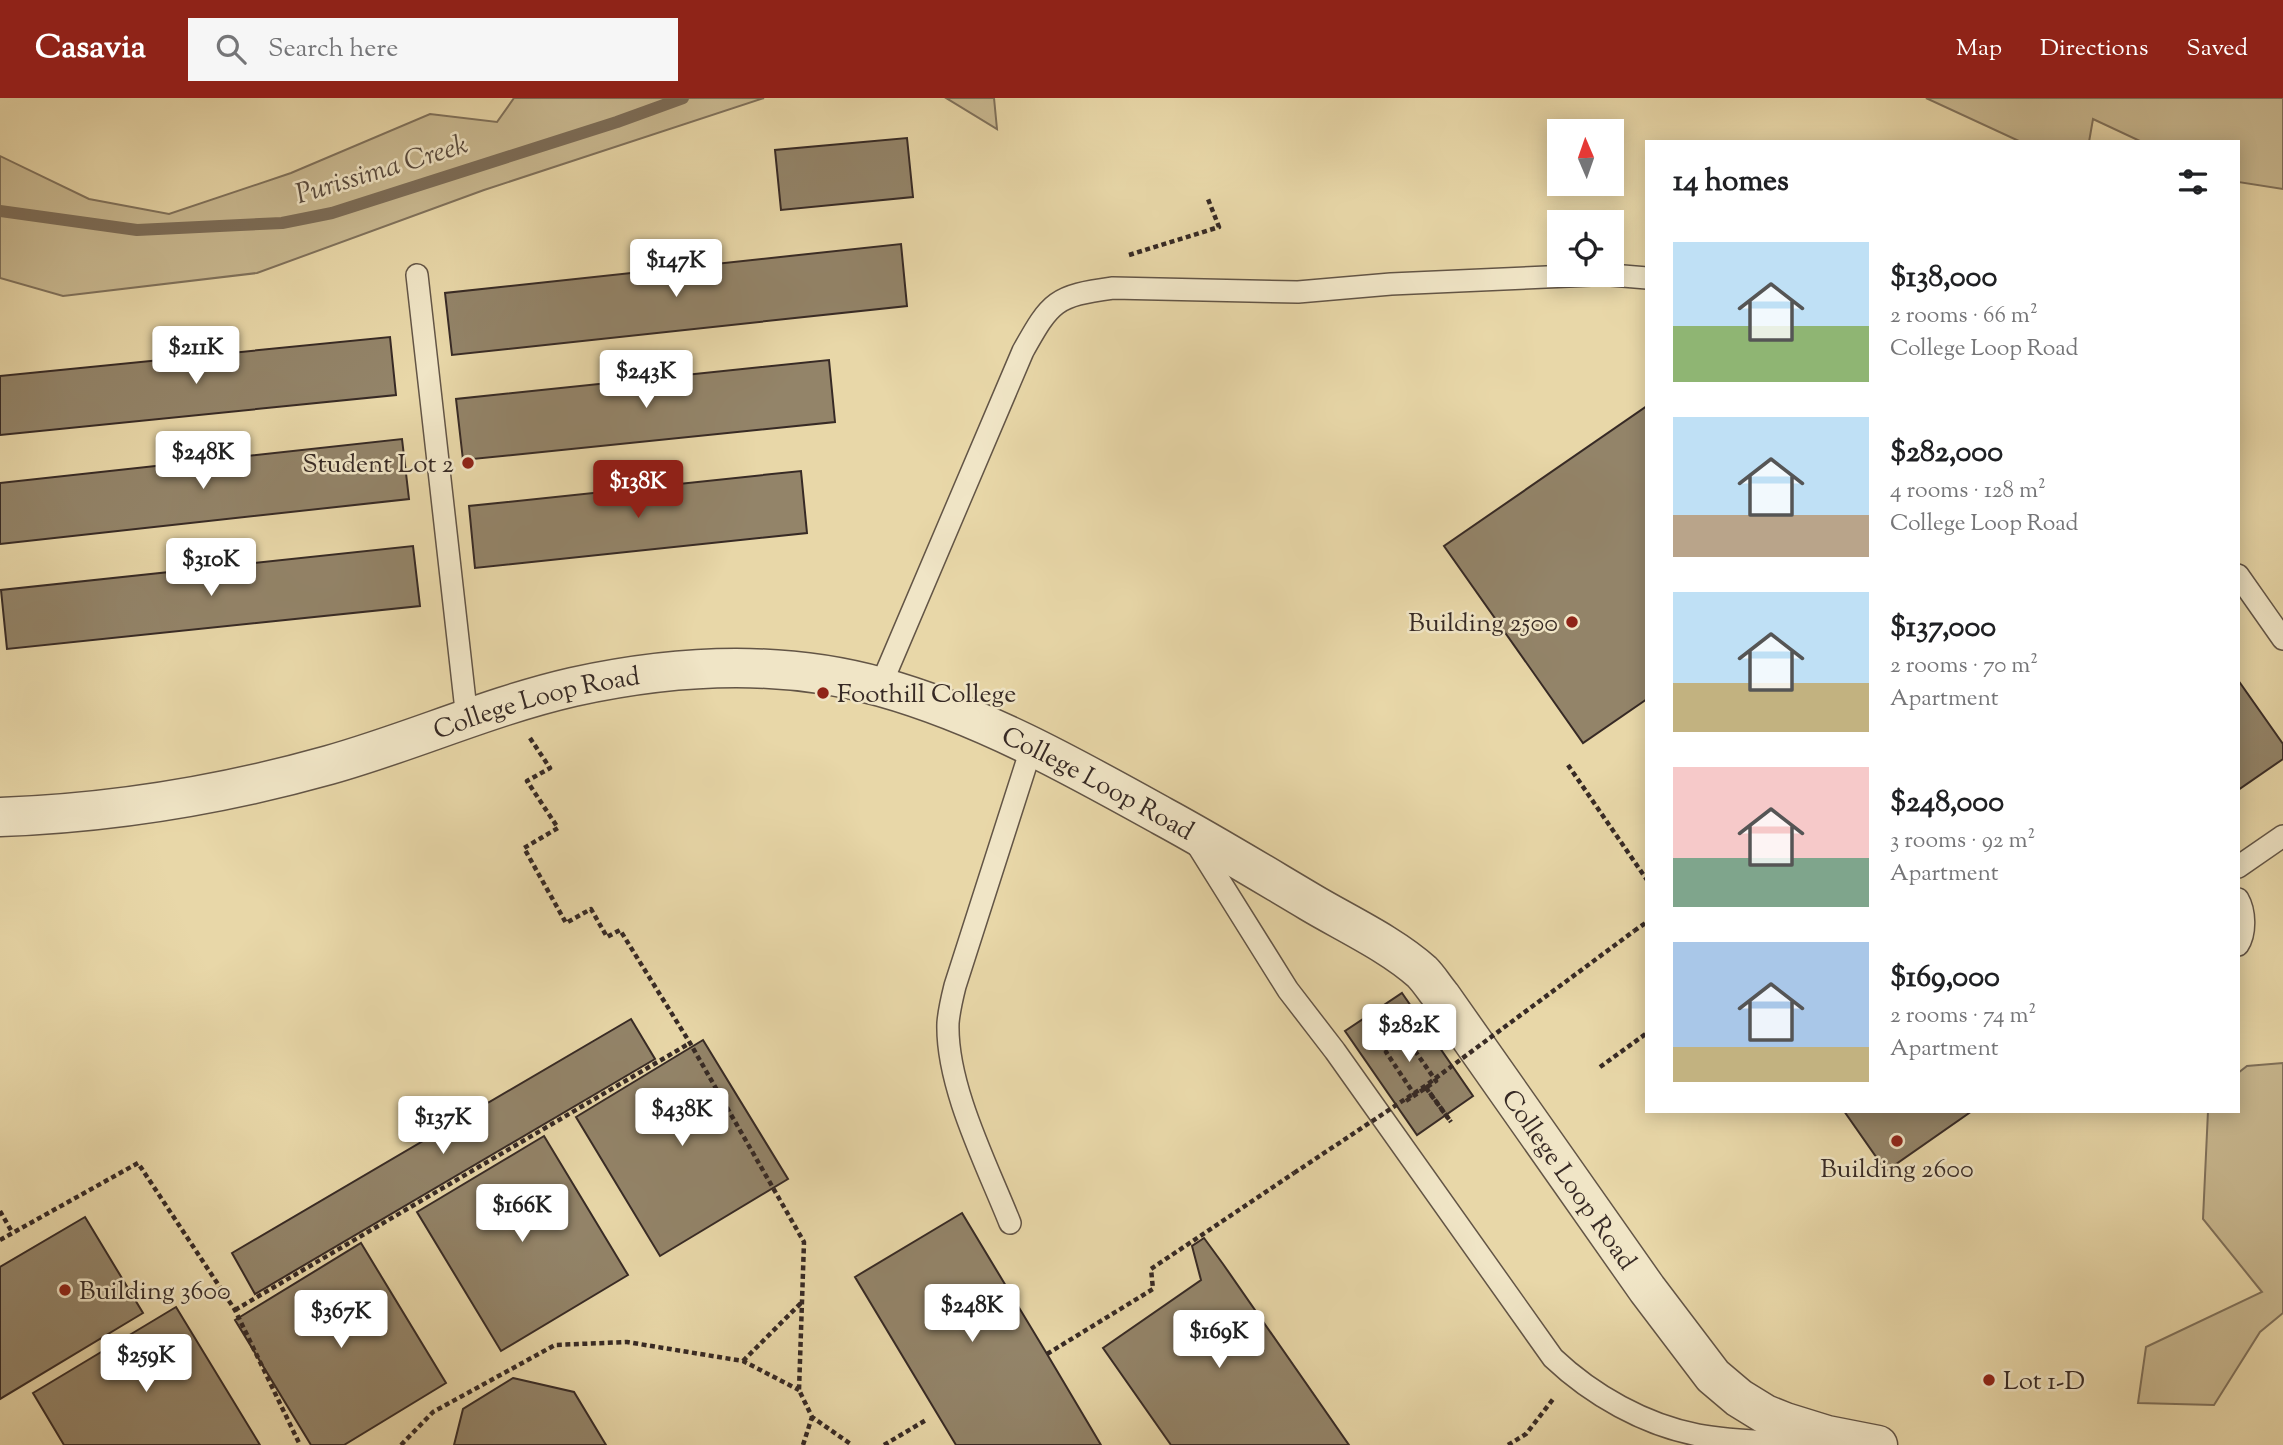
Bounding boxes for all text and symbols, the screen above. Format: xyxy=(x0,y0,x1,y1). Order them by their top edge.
search box xyxy=(188,18,678,81)
text: Casavia xyxy=(35,25,146,73)
icon: search xyxy=(212,30,250,68)
text: Search here xyxy=(268,31,398,68)
text: Map xyxy=(1956,32,2002,66)
text: Directions xyxy=(2040,32,2148,66)
text: Saved xyxy=(2186,32,2248,66)
north arrow xyxy=(1547,119,1624,196)
map controls xyxy=(1547,119,1624,287)
water label: Purissima Creek xyxy=(291,126,473,216)
text: 14 homes xyxy=(1673,161,1789,204)
icon: filters xyxy=(2174,163,2212,201)
button: locate xyxy=(1547,210,1624,287)
pin: $147K xyxy=(627,240,725,299)
text: $147K xyxy=(646,245,706,278)
text: $138,000 xyxy=(1890,257,1997,300)
icon: home xyxy=(1729,270,1813,354)
text: 2 rooms · 66 m² xyxy=(1890,300,2038,333)
pin: $211K xyxy=(147,327,245,386)
text: $211K xyxy=(168,332,224,365)
text: College Loop Road xyxy=(1890,333,2079,366)
pin: $243K xyxy=(597,350,695,410)
text: $243K xyxy=(616,356,676,389)
pin: $248K xyxy=(154,432,252,491)
text: $282,000 xyxy=(1890,432,2003,475)
text: $248K xyxy=(172,437,234,470)
icon: home xyxy=(1729,445,1813,529)
place label: Student Lot 2 xyxy=(302,447,454,484)
marker: Student Lot 2 xyxy=(460,455,476,471)
pin: $138K xyxy=(589,460,687,520)
text: $138K xyxy=(609,466,667,499)
text: 4 rooms · 128 m² xyxy=(1890,475,2046,508)
text: College Loop Road xyxy=(1890,508,2079,541)
pin: $310K xyxy=(162,538,260,598)
text: $310K xyxy=(182,544,240,577)
place label: Building 2500 xyxy=(1408,606,1558,643)
text: $137,000 xyxy=(1890,607,1996,650)
marker: Building 2500 xyxy=(1564,614,1580,630)
icon: home xyxy=(1729,620,1813,704)
text: 2 rooms · 70 m² xyxy=(1890,650,2038,683)
street label: College Loop Road xyxy=(429,659,643,750)
place label: Foothill College xyxy=(837,677,1016,714)
text: Apartment xyxy=(1890,683,1999,716)
marker: Foothill College xyxy=(815,685,831,701)
street label: College Loop Road xyxy=(995,719,1200,851)
text: $248,000 xyxy=(1890,782,2004,825)
icon: home xyxy=(1729,795,1813,879)
text: 3 rooms · 92 m² xyxy=(1890,825,2035,858)
text: Apartment xyxy=(1890,858,1999,891)
text: $169,000 xyxy=(1890,957,2000,1000)
icon: home xyxy=(1729,970,1813,1054)
text: 2 rooms · 74 m² xyxy=(1890,1000,2036,1033)
pin: $282K xyxy=(1360,1004,1458,1064)
text: $282K xyxy=(1378,1010,1440,1043)
text: Apartment xyxy=(1890,1033,1999,1066)
street label: College Loop Road xyxy=(1491,1083,1644,1279)
pin: $438K xyxy=(633,1088,731,1148)
text: $438K xyxy=(651,1094,713,1127)
pin: $137K xyxy=(394,1096,492,1156)
text: $137K xyxy=(414,1102,472,1135)
marker: Building 2600 xyxy=(1889,1133,1905,1149)
place label: Building 2600 xyxy=(1820,1152,1974,1189)
pin: $166K xyxy=(473,1184,571,1244)
text: $166K xyxy=(492,1190,552,1223)
place label: Building 3600 xyxy=(79,1274,231,1311)
marker: Building 3600 xyxy=(57,1282,73,1298)
pin: $248K xyxy=(923,1284,1021,1344)
pin: $367K xyxy=(292,1290,390,1350)
text: $248K xyxy=(941,1290,1003,1323)
text: $367K xyxy=(311,1296,371,1329)
pin: $169K xyxy=(1170,1310,1268,1370)
text: $169K xyxy=(1189,1316,1249,1349)
pin: $259K xyxy=(97,1334,195,1394)
text: $259K xyxy=(117,1340,175,1373)
place label: Lot 1-D xyxy=(2003,1364,2085,1401)
marker: Lot 1-D xyxy=(1981,1372,1997,1388)

